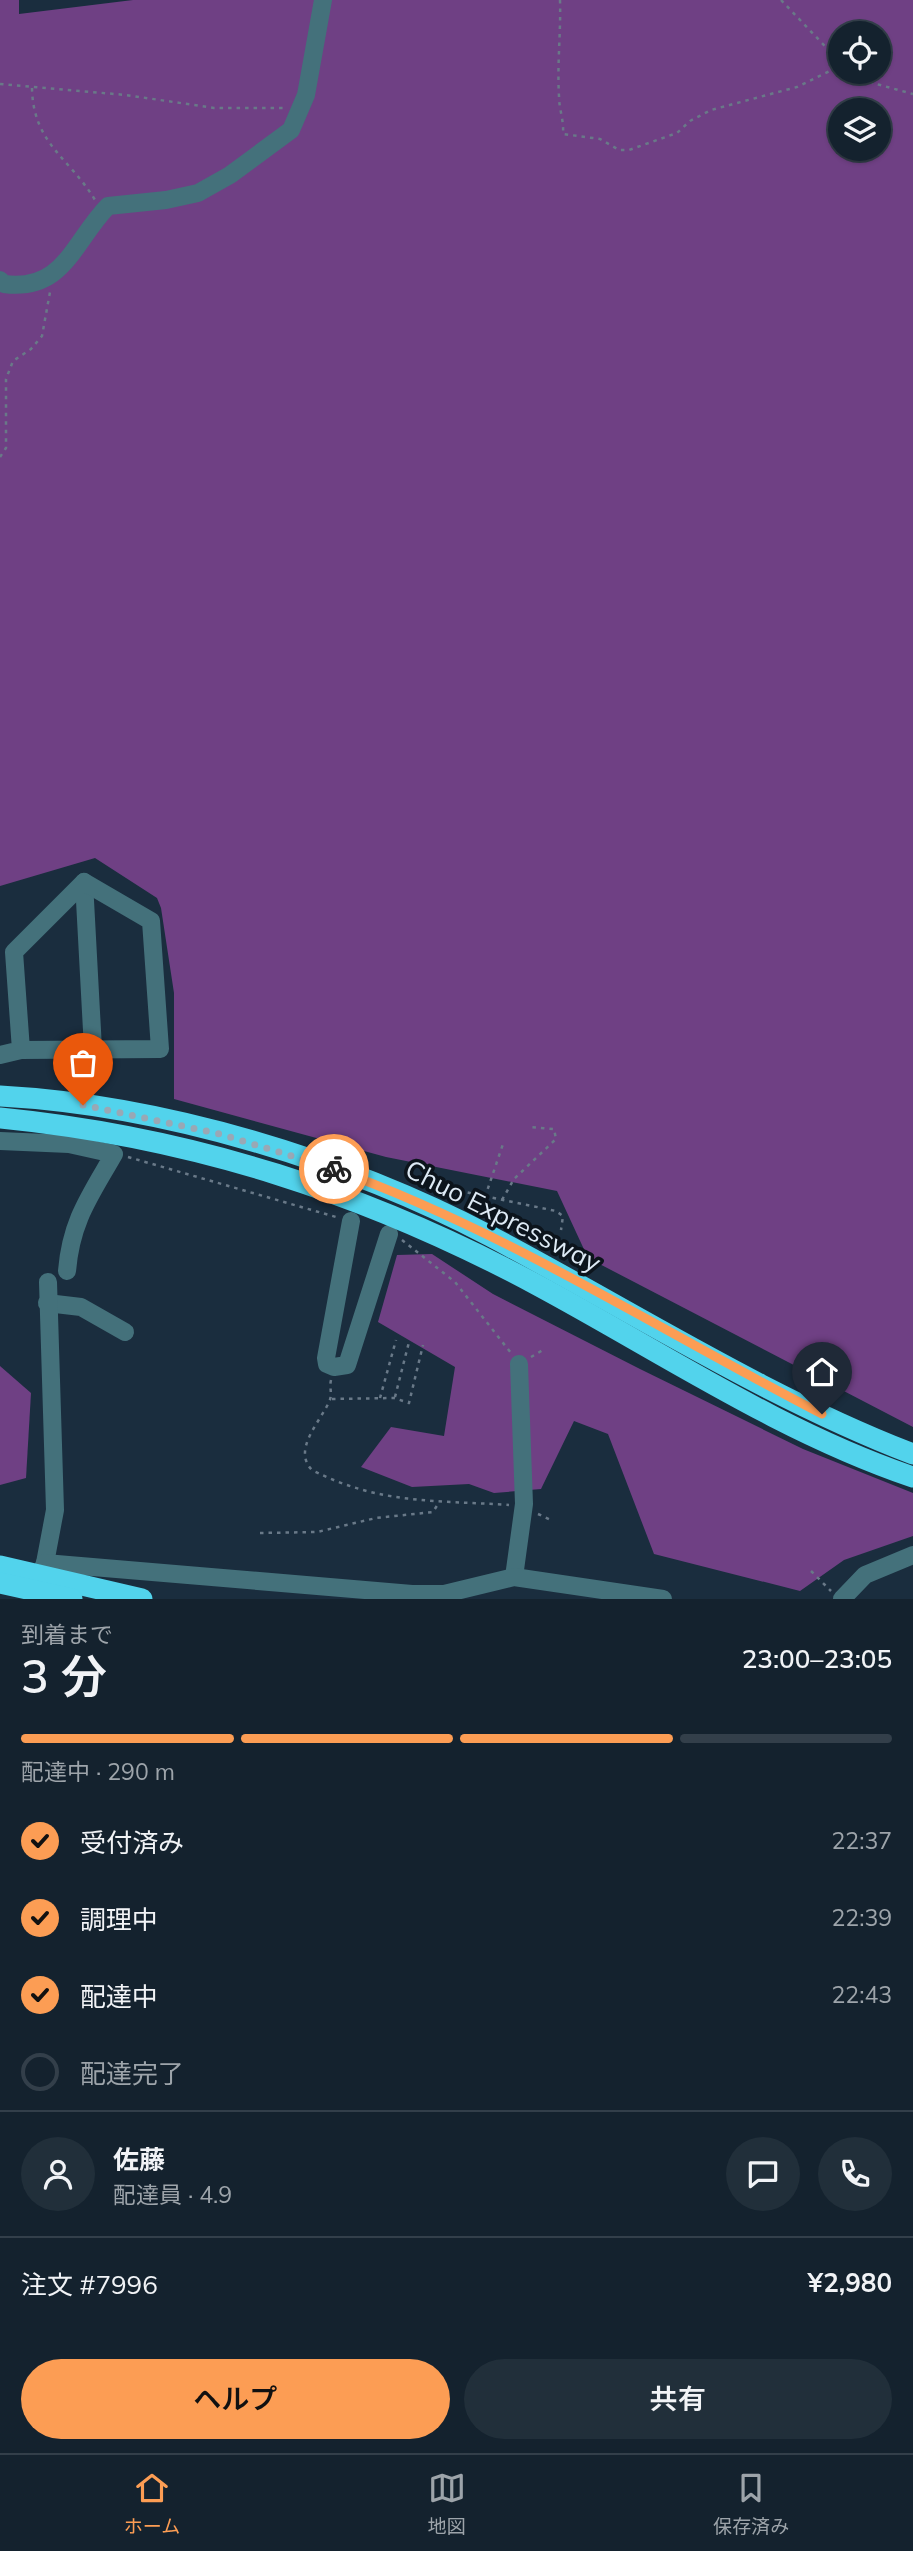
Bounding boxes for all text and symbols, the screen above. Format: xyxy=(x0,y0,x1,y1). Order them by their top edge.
map controls xyxy=(828,21,891,161)
button: locate xyxy=(828,21,891,84)
button: layers xyxy=(828,98,891,161)
pin xyxy=(53,1033,113,1105)
icon: bag xyxy=(64,1044,102,1082)
courier xyxy=(299,1134,369,1204)
icon: bike xyxy=(315,1150,353,1188)
street label: Chuo Expressway xyxy=(400,1152,607,1279)
pin xyxy=(792,1342,852,1414)
icon: home xyxy=(803,1353,841,1391)
text: 到着まで xyxy=(21,1620,113,1649)
text: 23:00–23:05 xyxy=(742,1642,892,1675)
text: 3 分 xyxy=(21,1647,107,1705)
text: 配達中 · 290 m xyxy=(21,1757,175,1786)
icon: check xyxy=(21,1822,59,1860)
text: 受付済み xyxy=(80,1826,184,1859)
text: 22:37 xyxy=(832,1826,892,1855)
icon: check xyxy=(21,1899,59,1937)
text: 調理中 xyxy=(80,1903,158,1936)
text: 22:39 xyxy=(832,1903,892,1932)
icon: check xyxy=(21,1976,59,2014)
text: 配達中 xyxy=(80,1980,158,2013)
text: 22:43 xyxy=(832,1980,892,2009)
text: 配達完了 xyxy=(80,2057,184,2090)
button: person xyxy=(21,2137,95,2211)
button: chat xyxy=(726,2137,800,2211)
button: phone xyxy=(818,2137,892,2211)
text: 佐藤 xyxy=(113,2143,165,2176)
text: 配達員 · 4.9 xyxy=(113,2180,232,2209)
text: ¥2,980 xyxy=(808,2266,892,2299)
text: 注文 #7996 xyxy=(21,2268,158,2301)
button: ヘルプ xyxy=(21,2359,450,2439)
button: 共有 xyxy=(464,2359,892,2439)
tab: ホーム xyxy=(124,2469,180,2538)
tab: 地図 xyxy=(428,2469,466,2538)
tab: 保存済み xyxy=(713,2469,789,2538)

